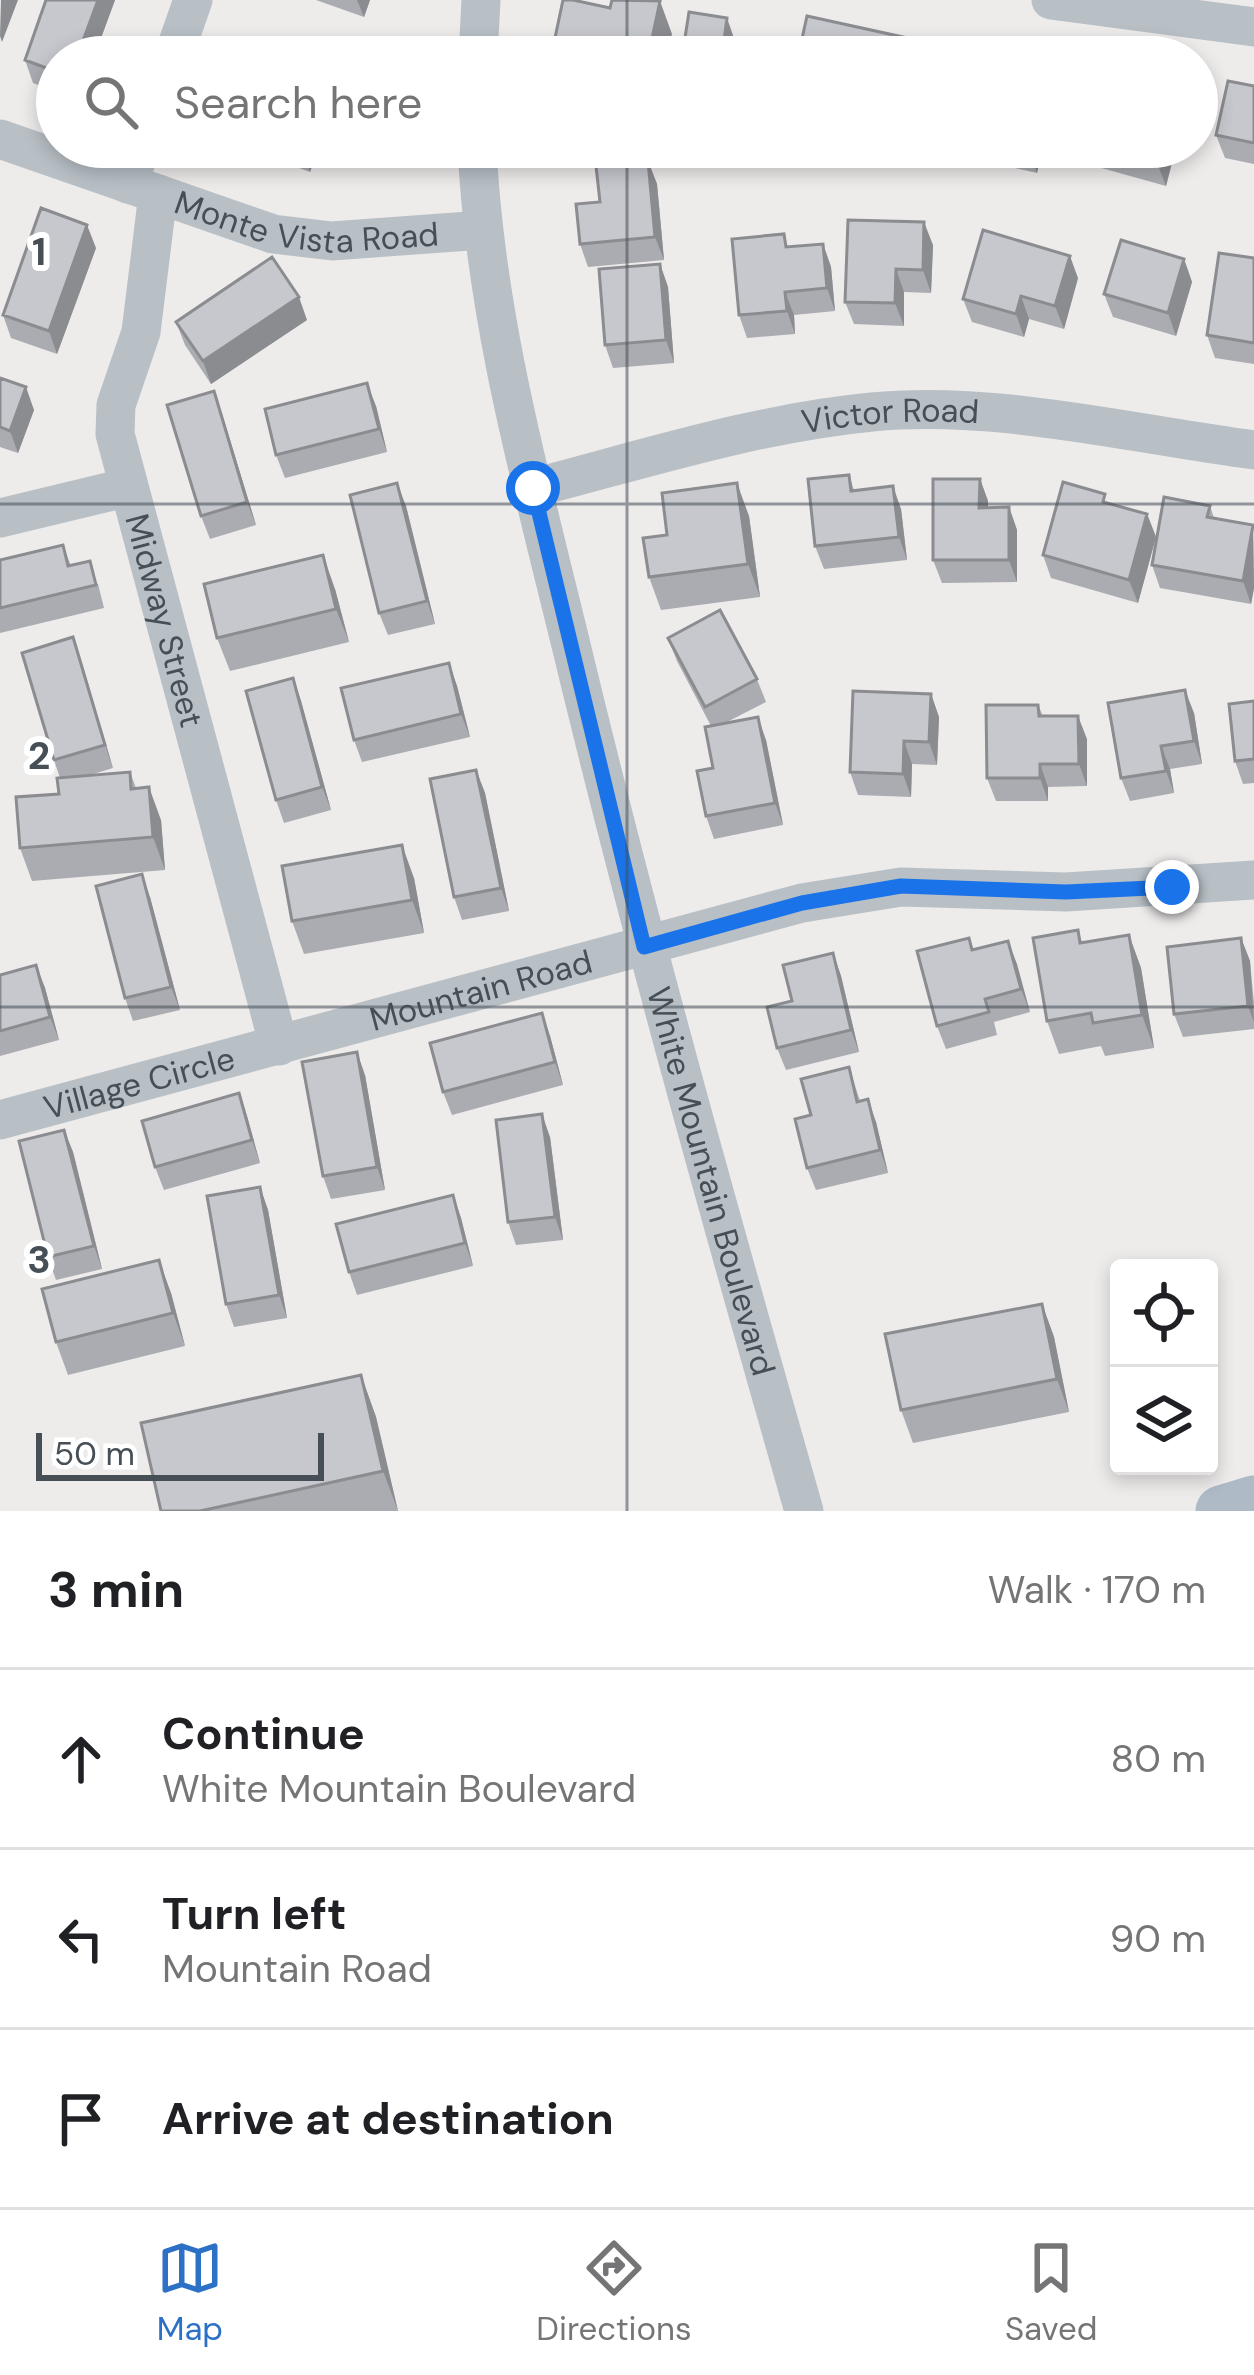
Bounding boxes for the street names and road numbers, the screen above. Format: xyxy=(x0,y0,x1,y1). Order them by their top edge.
street label: Monte Vista Road xyxy=(169,180,440,263)
street label: Victor Road xyxy=(798,388,980,443)
street label: Midway Street xyxy=(116,509,214,732)
street label: Mountain Road xyxy=(365,939,597,1041)
street label: White Mountain Boulevard xyxy=(638,982,786,1380)
street label: Village Circle xyxy=(39,1036,239,1129)

